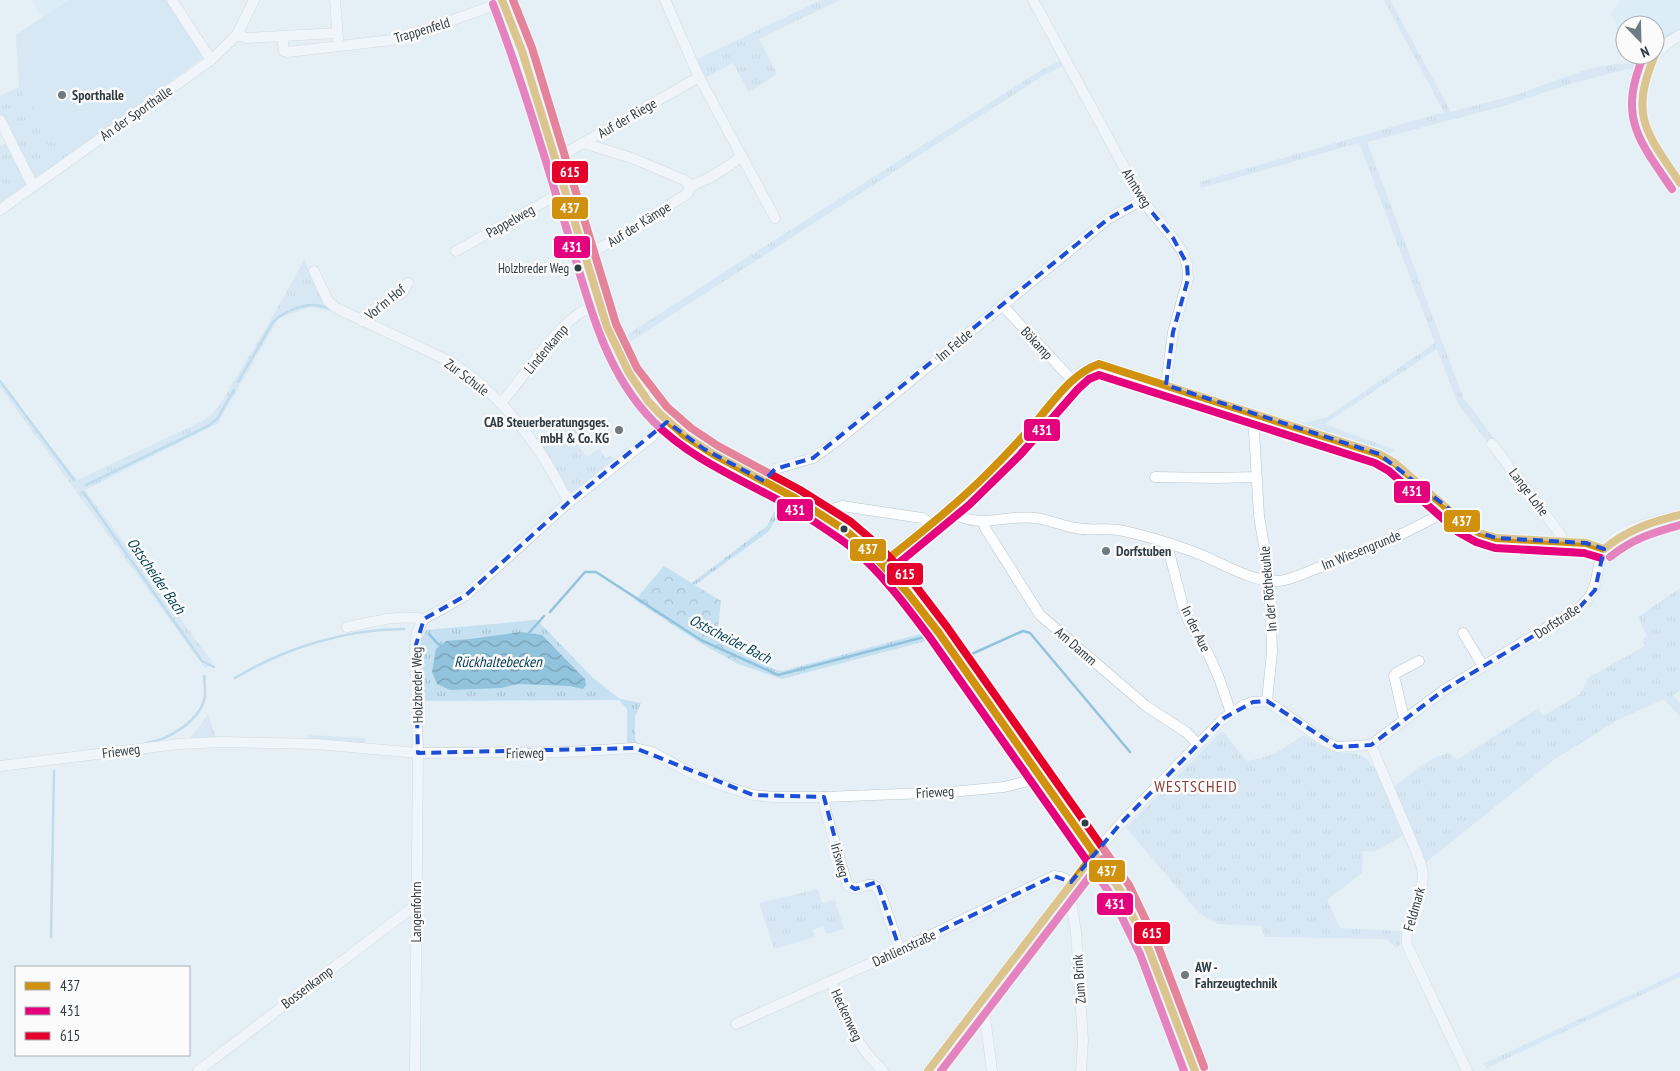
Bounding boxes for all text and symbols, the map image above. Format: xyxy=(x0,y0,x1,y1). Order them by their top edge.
street label: Trappenfeld xyxy=(392,13,452,47)
north arrow xyxy=(1615,15,1665,65)
text: N xyxy=(1638,42,1652,62)
street label: An der Sporthalle xyxy=(96,81,176,145)
place label: Sporthalle xyxy=(72,86,124,104)
marker: Sporthalle xyxy=(56,89,68,101)
street label: Auf der Riege xyxy=(594,94,660,142)
line badge: 615 xyxy=(551,160,589,184)
text: 615 xyxy=(560,163,580,181)
street label: Ahntweg xyxy=(1118,165,1156,211)
line badge: 437 xyxy=(551,196,589,220)
street label: Auf der Kämpe xyxy=(604,197,674,251)
text: 437 xyxy=(560,199,580,217)
street label: Pappelweg xyxy=(483,200,537,242)
line badge: 431 xyxy=(553,235,591,259)
text: 431 xyxy=(562,238,582,256)
place label: Holzbreder Weg xyxy=(498,260,569,277)
marker: Holzbreder Weg xyxy=(573,263,583,273)
street label: Vor'm Hof xyxy=(360,280,409,324)
street label: Lindenkamp xyxy=(520,321,572,377)
street label: Bökamp xyxy=(1017,323,1057,363)
street label: Im Felde xyxy=(932,324,976,365)
street label: Zur Schule xyxy=(441,354,493,400)
place label: CAB Steuerberatungsges. mbH & Co. KG xyxy=(484,413,609,447)
line badge: 431 xyxy=(1023,418,1061,442)
text: 431 xyxy=(1032,421,1052,439)
marker: CAB Steuerberatungsges. mbH & Co. KG xyxy=(613,424,625,436)
street label: Lange Lohe xyxy=(1505,464,1553,520)
line badge: 431 xyxy=(1393,480,1431,504)
text: 431 xyxy=(1402,482,1422,500)
line badge: 431 xyxy=(776,498,814,522)
text: 431 xyxy=(785,501,805,519)
line badge: 437 xyxy=(1443,509,1481,533)
text: 437 xyxy=(1452,512,1472,530)
unlabelled marker xyxy=(839,524,849,534)
street label: Im Wiesengrunde xyxy=(1319,526,1403,574)
water label: Ostscheider Bach xyxy=(123,534,190,619)
line badge: 437 xyxy=(849,538,887,562)
text: 437 xyxy=(858,540,878,558)
place label: Dorfstuben xyxy=(1116,542,1171,560)
marker: Dorfstuben xyxy=(1100,545,1112,557)
street label: In der Röthekuhle xyxy=(1255,545,1281,632)
line badge: 615 xyxy=(886,562,924,586)
text: 615 xyxy=(895,565,915,583)
street label: Dorfstraße xyxy=(1531,599,1584,643)
street label: In der Aue xyxy=(1177,603,1215,655)
water label: Ostscheider Bach xyxy=(686,610,775,668)
street label: Am Damm xyxy=(1051,623,1101,669)
street label: Holzbreder Weg xyxy=(407,647,427,723)
water label: Rückhaltebecken xyxy=(454,652,543,671)
street label: Frieweg xyxy=(101,740,141,762)
street label: Frieweg xyxy=(506,744,544,762)
district label: WESTSCHEID xyxy=(1154,776,1238,796)
street label: Frieweg xyxy=(915,782,955,802)
unlabelled marker xyxy=(1080,818,1090,828)
street label: Irisweg xyxy=(827,841,853,879)
line badge: 437 xyxy=(1088,859,1126,883)
text: 437 xyxy=(1097,862,1117,880)
street label: Langenfohrn xyxy=(407,881,425,943)
street label: Feldmark xyxy=(1399,884,1429,933)
line badge: 431 xyxy=(1096,892,1134,916)
text: 431 xyxy=(1105,895,1125,913)
line badge: 615 xyxy=(1133,921,1171,945)
text: 615 xyxy=(1142,924,1162,942)
street label: Dahlienstraße xyxy=(869,925,939,971)
street label: Zum Brink xyxy=(1068,953,1090,1004)
place label: AW - Fahrzeugtechnik xyxy=(1194,958,1277,992)
street label: Bossenkamp xyxy=(278,962,336,1012)
legend xyxy=(15,966,190,1056)
marker: AW - Fahrzeugtechnik xyxy=(1179,969,1191,981)
text: 437 xyxy=(60,976,80,995)
street label: Heckenweg xyxy=(827,986,867,1044)
text: 431 xyxy=(60,1001,80,1020)
text: 615 xyxy=(60,1026,80,1045)

